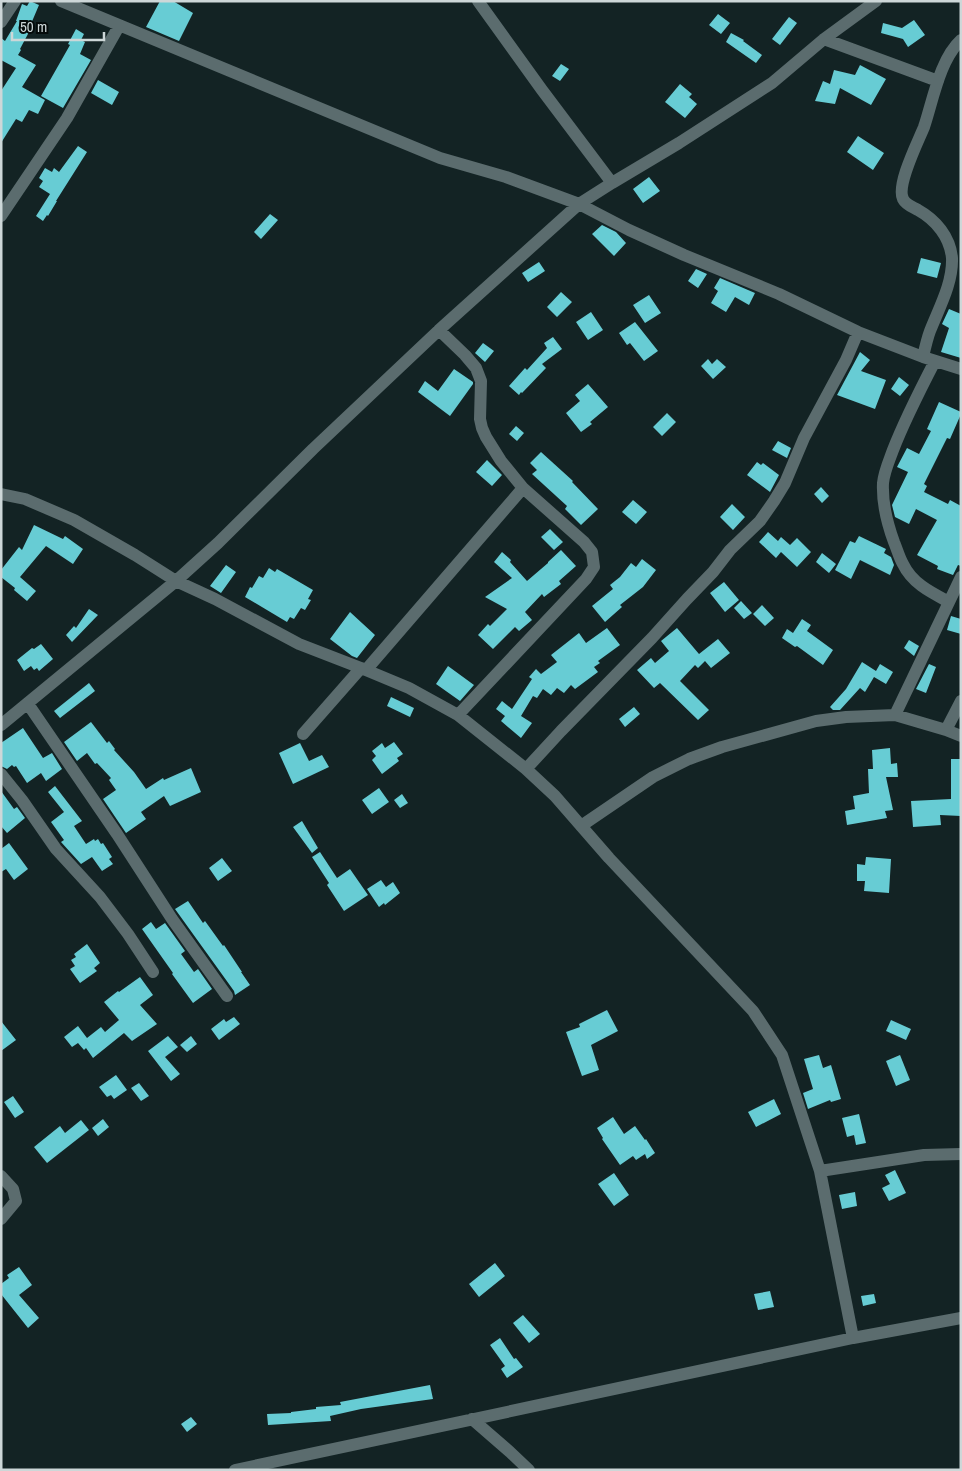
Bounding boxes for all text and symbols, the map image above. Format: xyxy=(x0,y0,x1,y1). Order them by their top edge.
scale bar xyxy=(12,10,105,42)
text: 50 m xyxy=(20,16,47,37)

